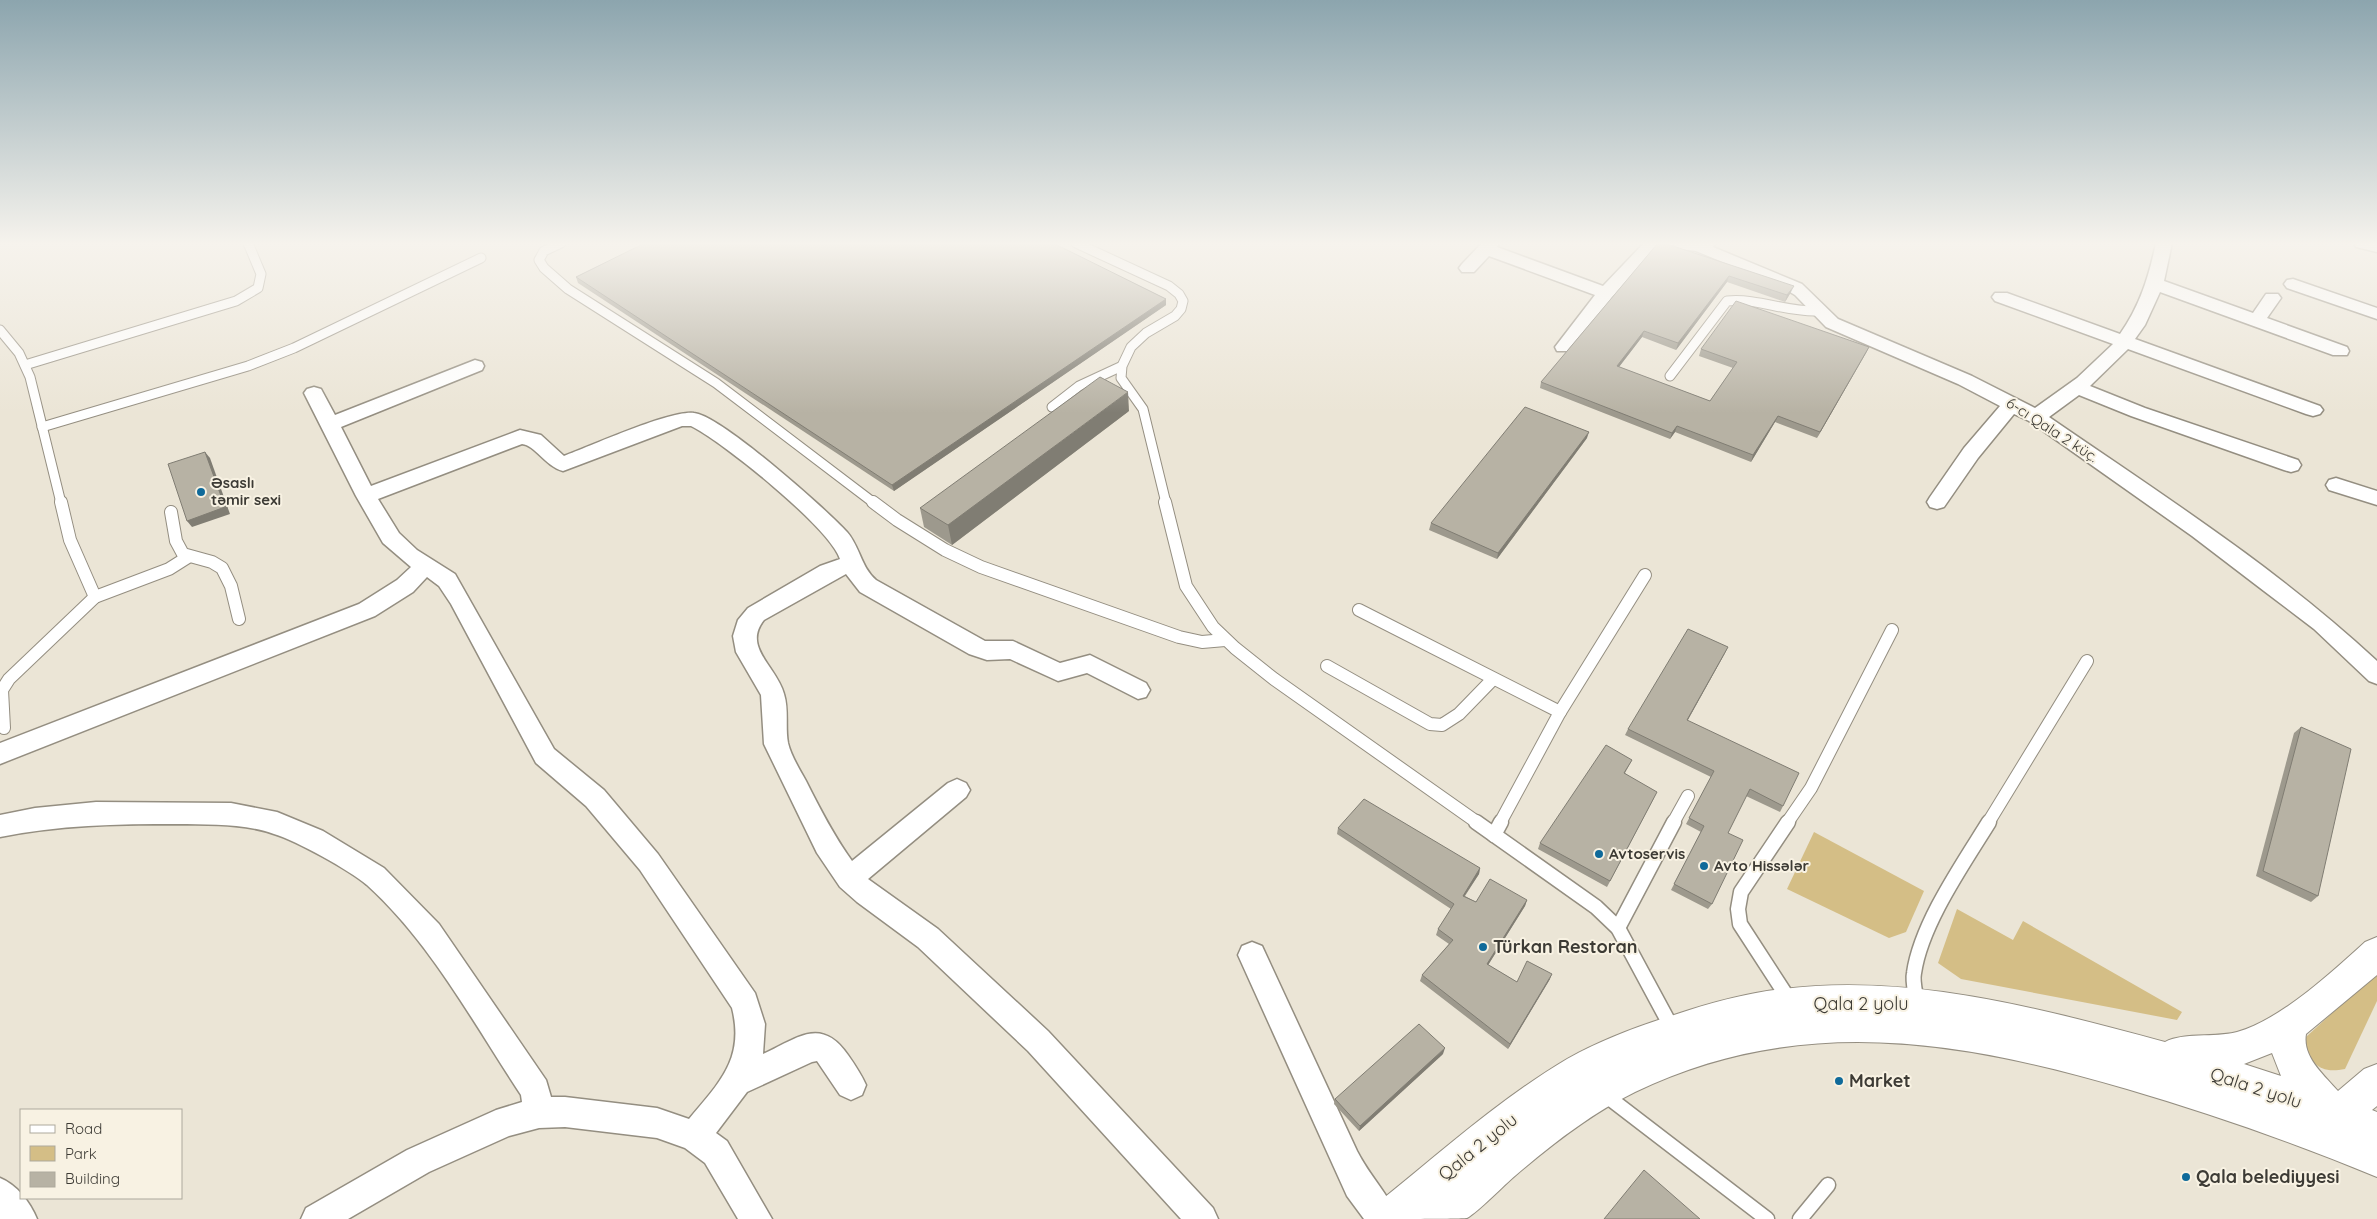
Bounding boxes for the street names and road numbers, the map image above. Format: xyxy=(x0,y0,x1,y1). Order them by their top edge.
street label: 6-cı Qala 2 küç. xyxy=(2003,393,2102,466)
street label: Qala 2 yolu xyxy=(1813,992,1909,1015)
street label: Qala 2 yolu xyxy=(2207,1062,2305,1113)
street label: Qala 2 yolu xyxy=(1434,1108,1522,1185)

